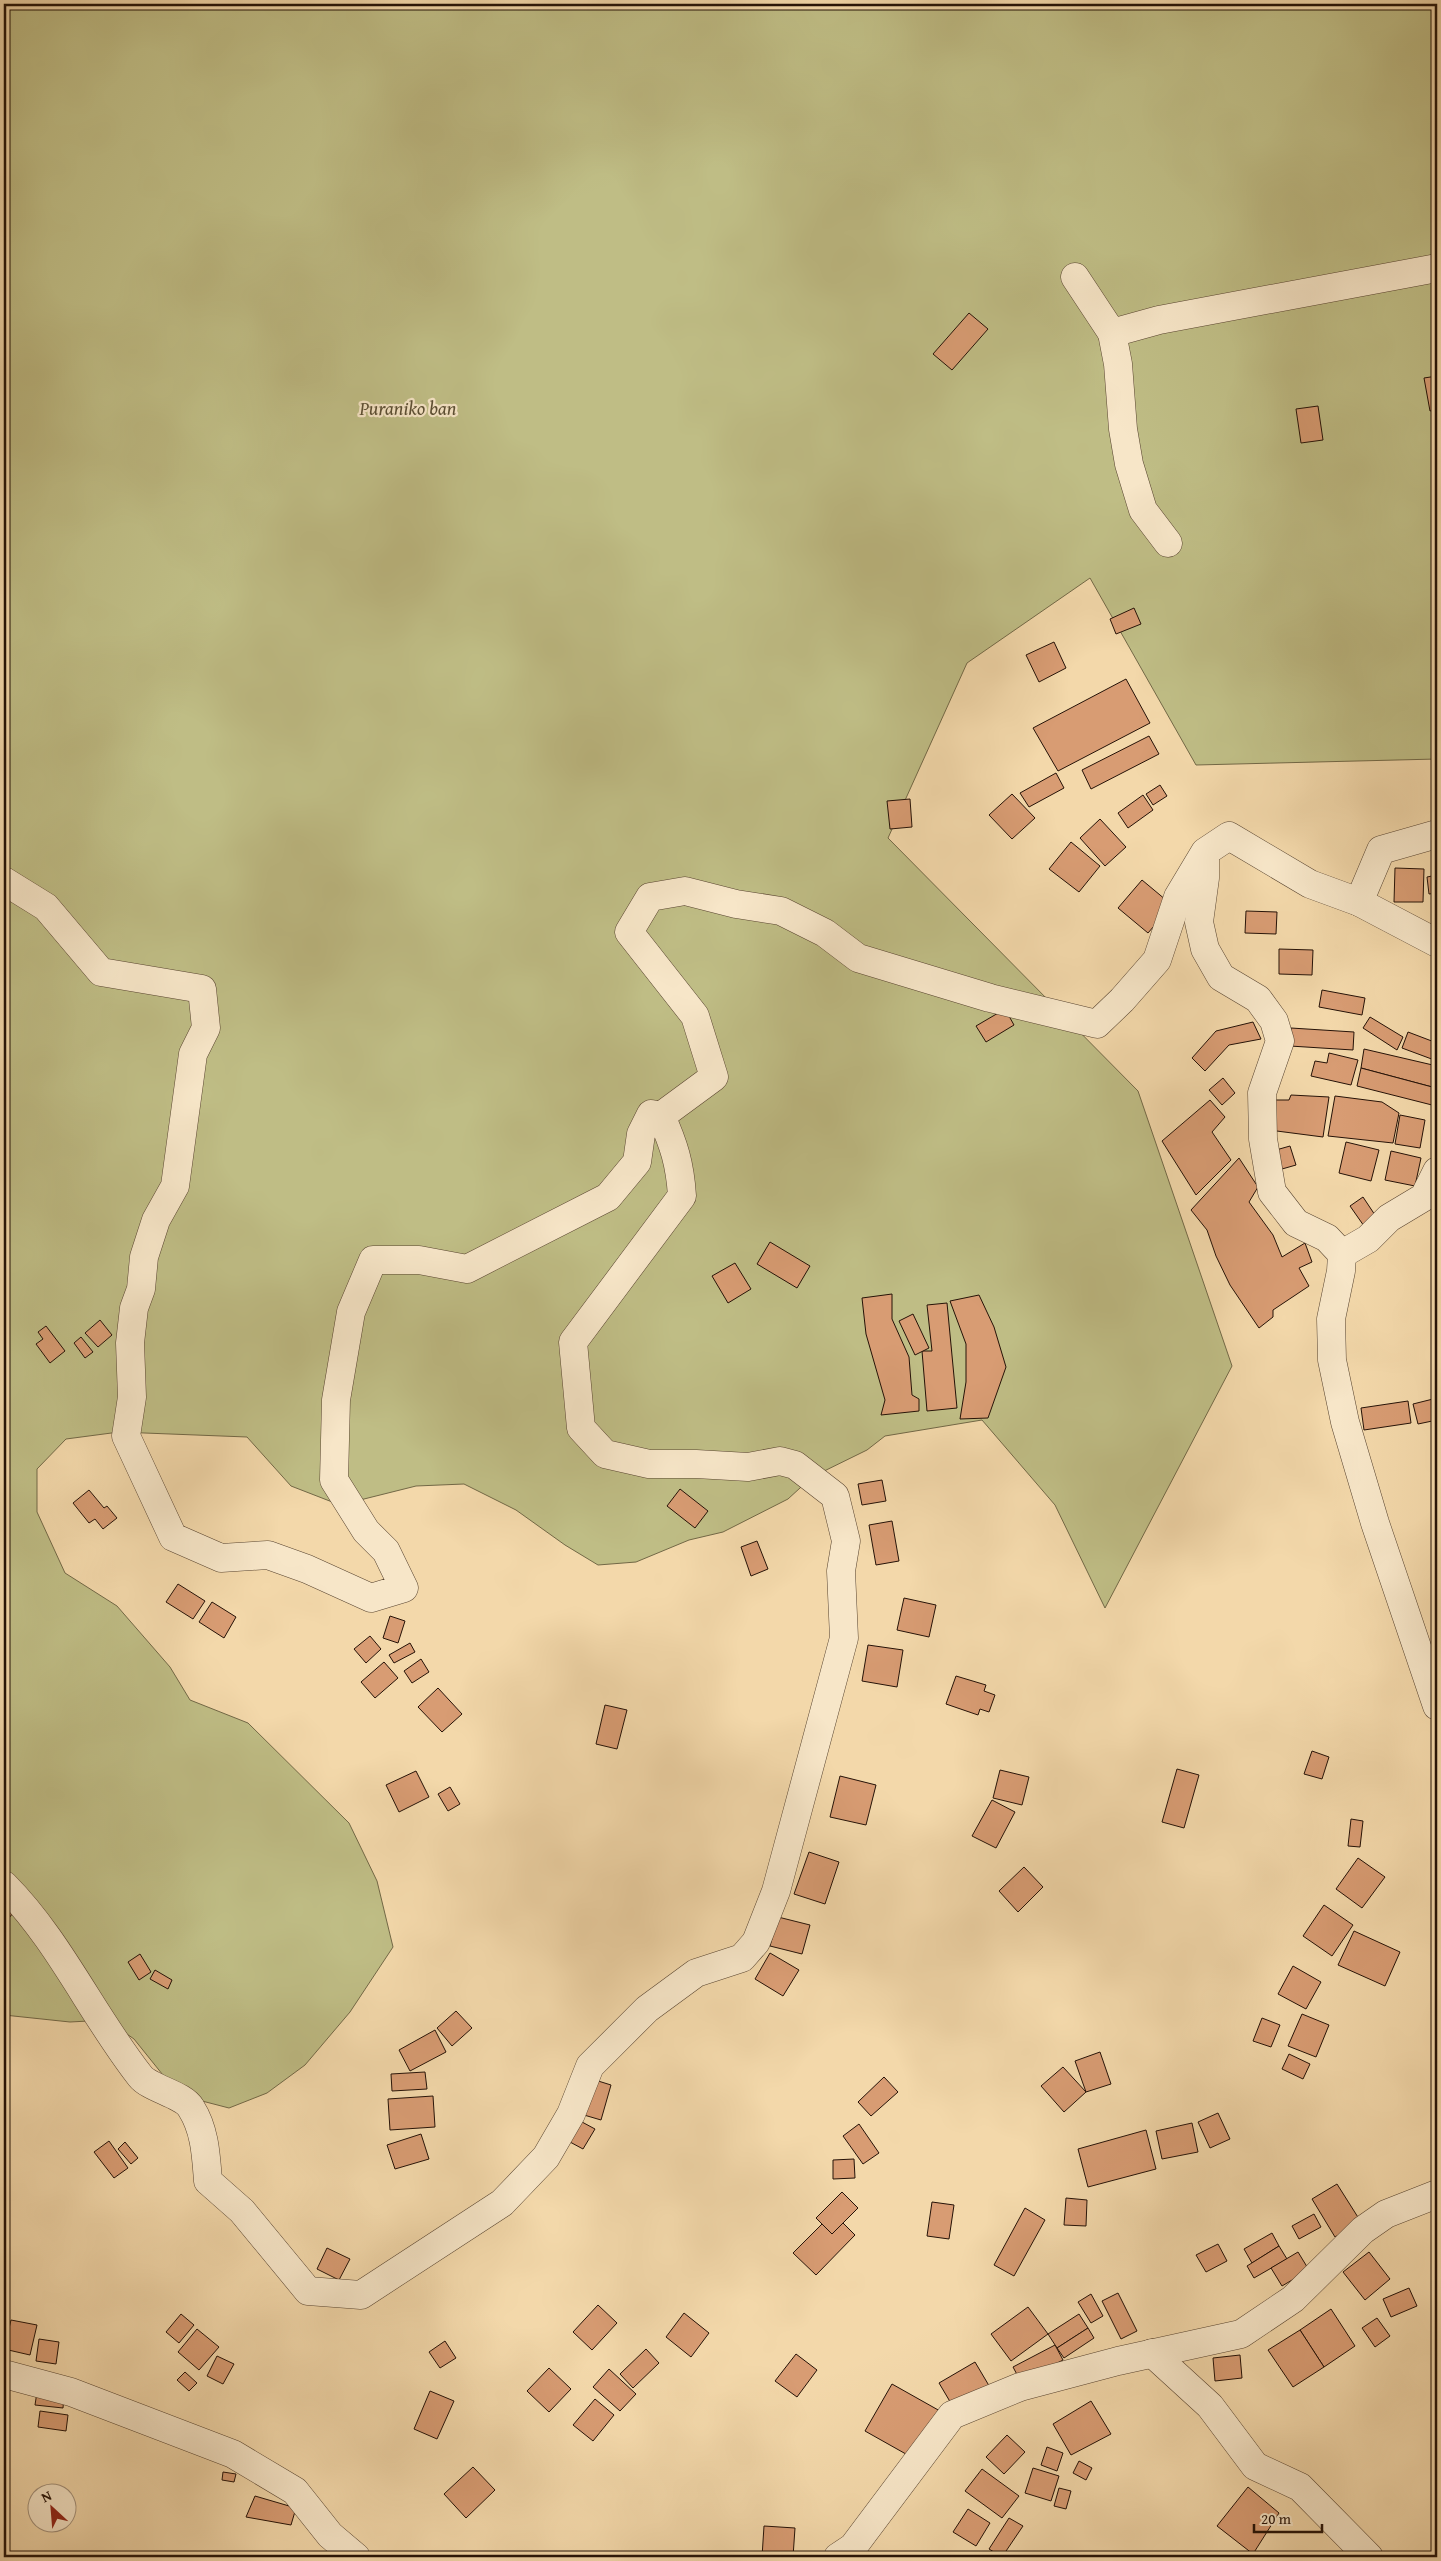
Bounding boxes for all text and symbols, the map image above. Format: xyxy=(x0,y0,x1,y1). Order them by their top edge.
park label: Puraniko ban xyxy=(359,394,457,422)
north arrow xyxy=(28,2484,78,2534)
text: N xyxy=(38,2485,55,2507)
scale bar xyxy=(1254,2501,1321,2533)
text: 20 m xyxy=(1261,2508,1292,2529)

